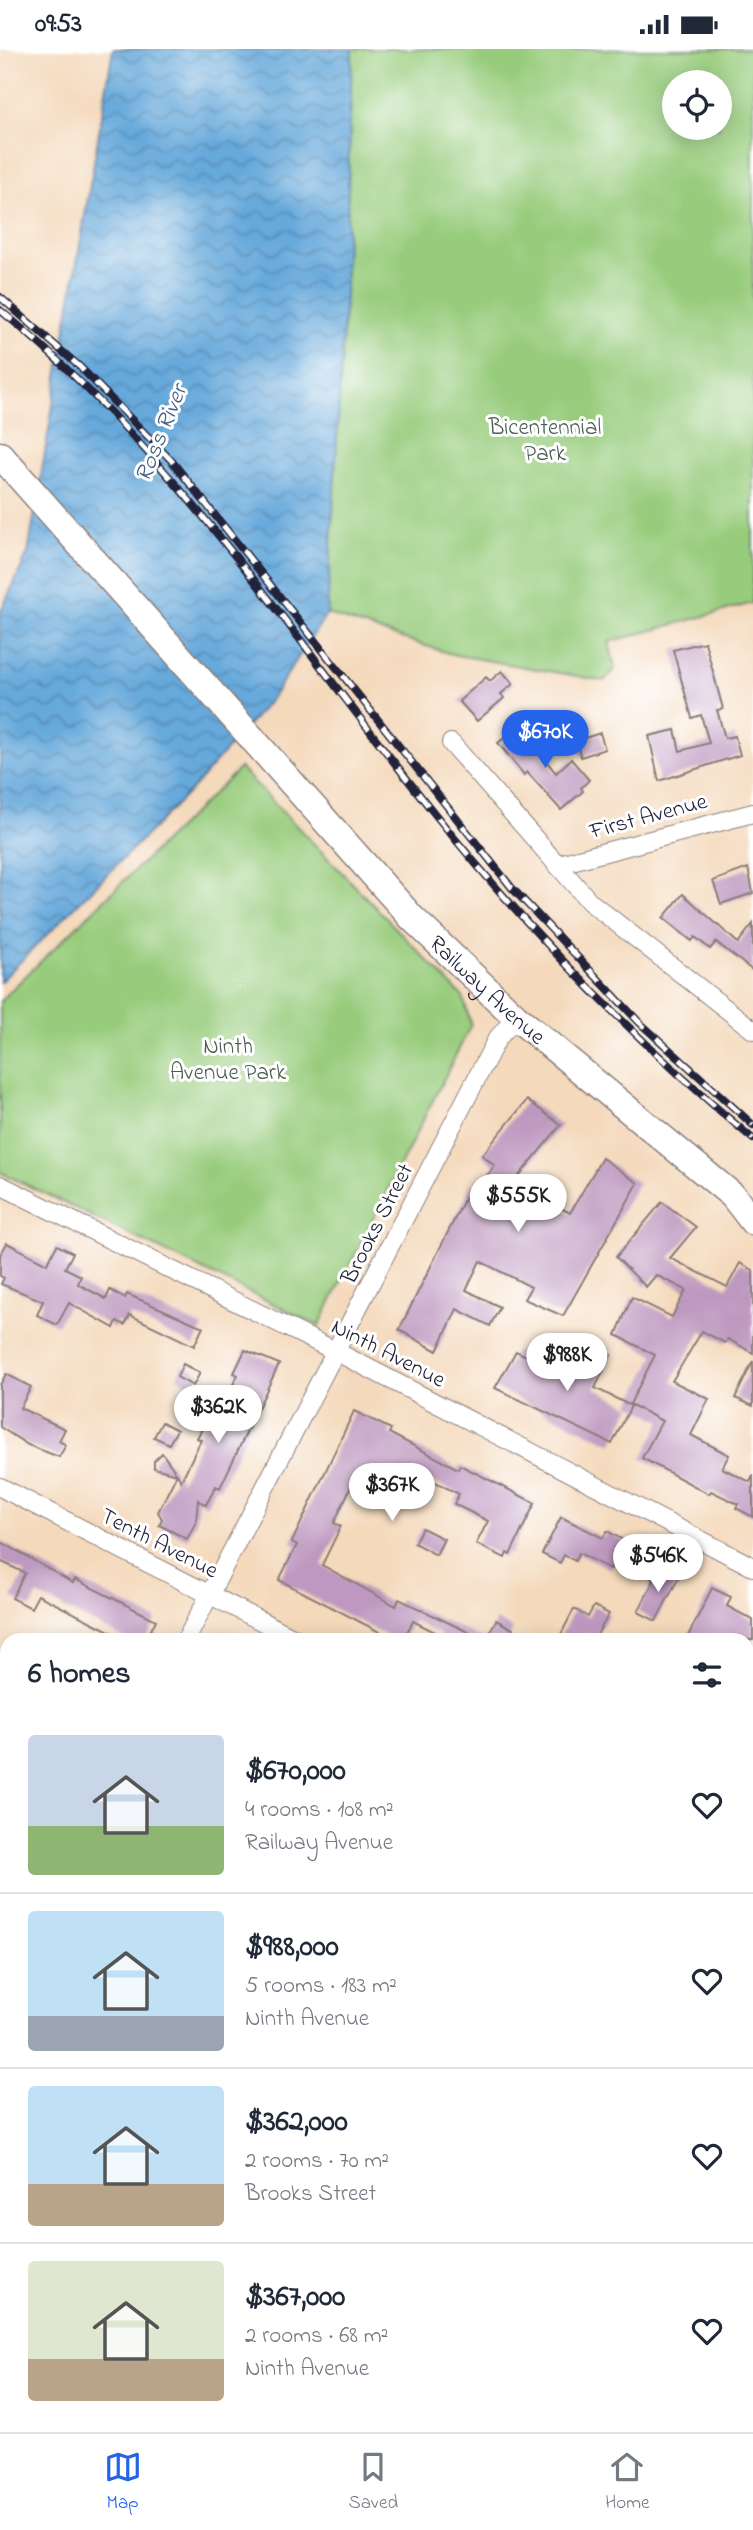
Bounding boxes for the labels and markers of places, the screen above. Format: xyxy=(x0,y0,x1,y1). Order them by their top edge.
pin: $670K xyxy=(496,711,594,770)
pin: $555K xyxy=(469,1175,567,1234)
pin: $988K xyxy=(518,1333,616,1393)
pin: $362K xyxy=(169,1385,267,1445)
pin: $367K xyxy=(343,1463,441,1523)
pin: $546K xyxy=(609,1535,707,1594)

